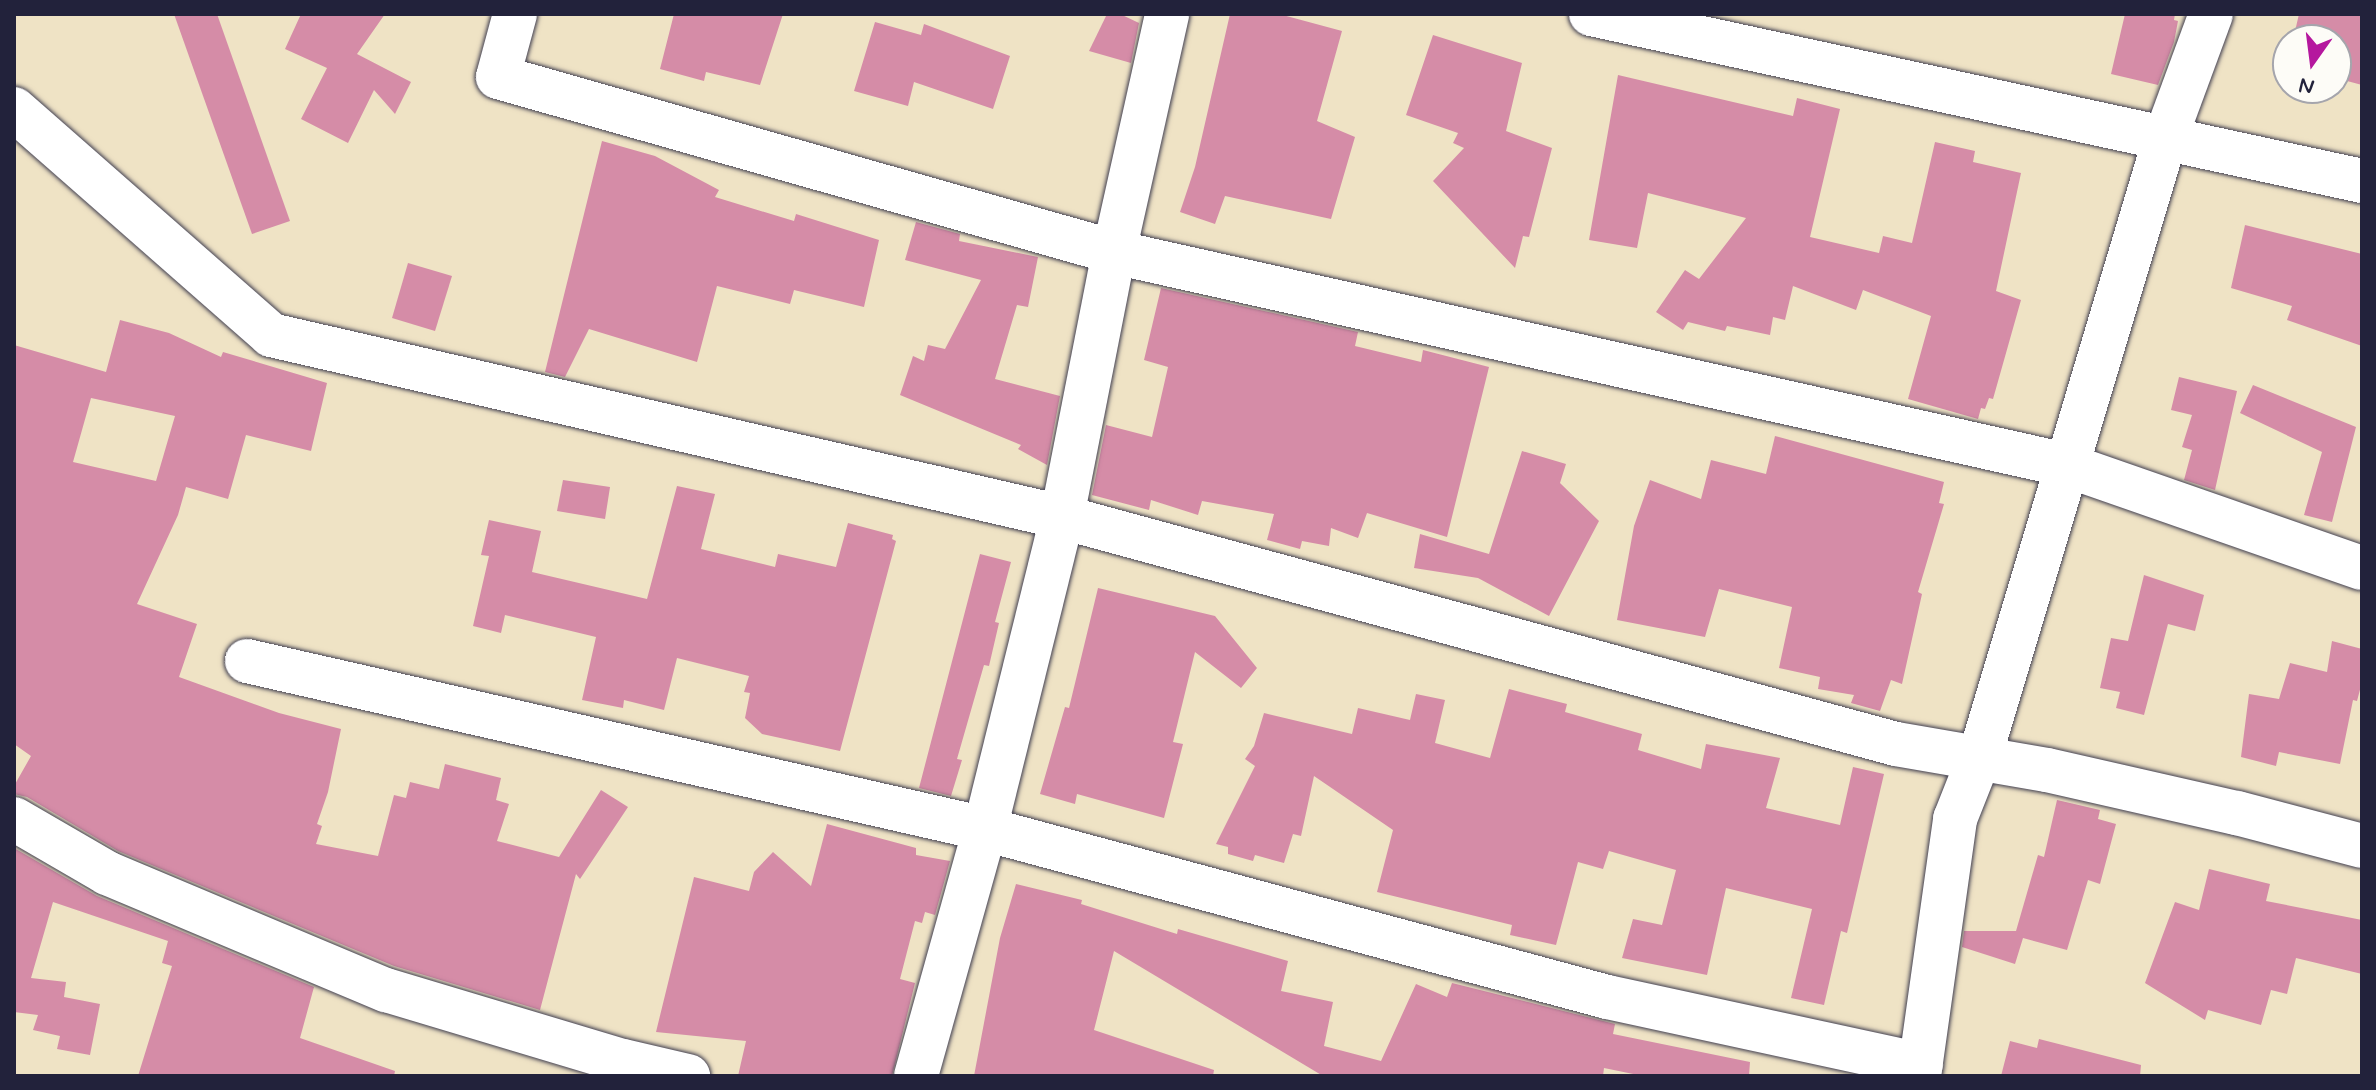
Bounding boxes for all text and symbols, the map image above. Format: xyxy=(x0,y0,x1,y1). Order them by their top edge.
north arrow xyxy=(2272,24,2352,104)
text: N xyxy=(2296,70,2317,101)

